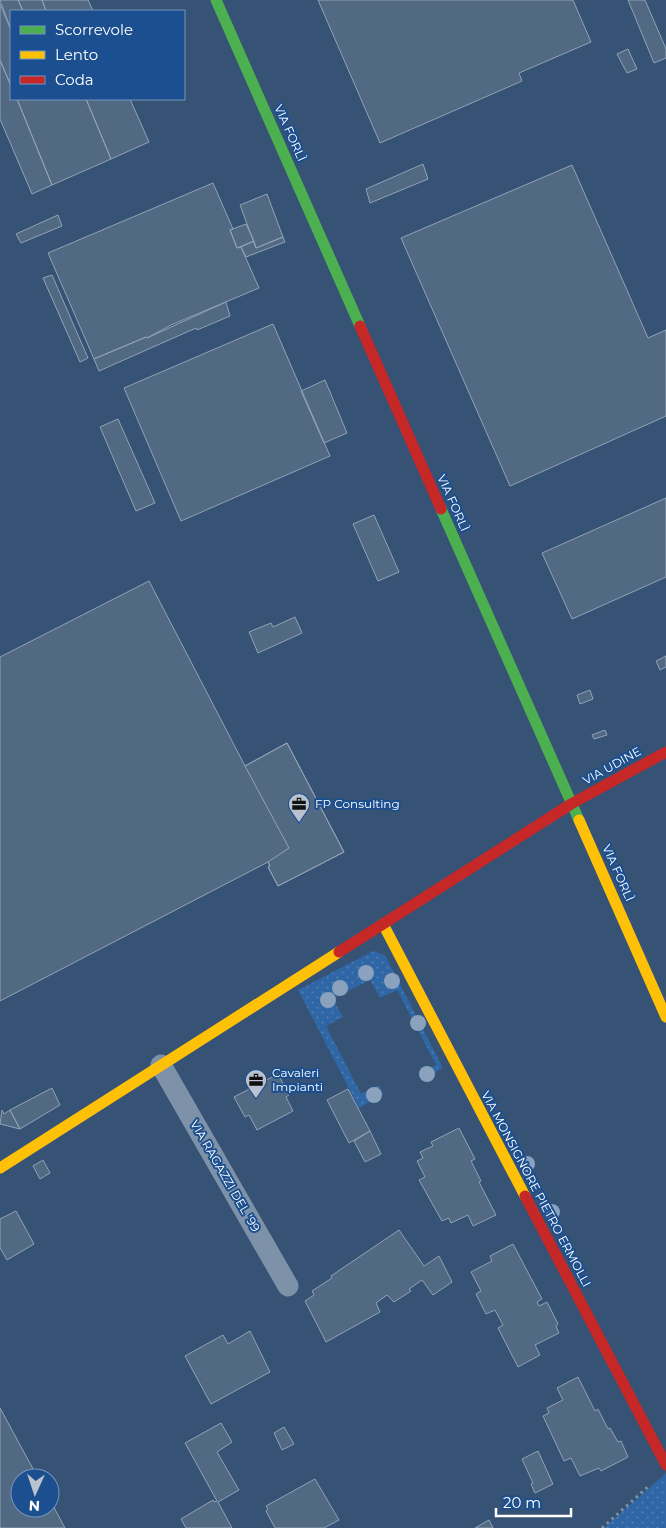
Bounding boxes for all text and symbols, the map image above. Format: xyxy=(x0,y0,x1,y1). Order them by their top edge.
legend xyxy=(10,10,185,100)
text: Scorrevole xyxy=(55,20,133,39)
text: Lento xyxy=(55,45,98,64)
text: Coda xyxy=(55,70,94,89)
street label: VIA FORLÌ xyxy=(271,102,310,163)
street label: VIA FORLÌ xyxy=(434,472,473,533)
street label: VIA UDINE xyxy=(580,743,644,788)
office icon: FP Consulting xyxy=(287,792,311,823)
place label: FP Consulting xyxy=(315,796,400,811)
street label: VIA FORLÌ xyxy=(599,842,638,903)
place label: Cavaleri Impianti xyxy=(272,1065,323,1094)
office icon: Cavaleri Impianti xyxy=(244,1068,268,1099)
street label: VIA MONSIGNORE PIETRO ERMOLLI xyxy=(478,1088,595,1289)
street label: VIA RAGAZZI DEL '99 xyxy=(187,1117,264,1234)
north arrow xyxy=(10,1468,60,1518)
scale bar xyxy=(496,1486,571,1518)
text: 20 m xyxy=(503,1493,541,1512)
text: N xyxy=(28,1497,40,1515)

